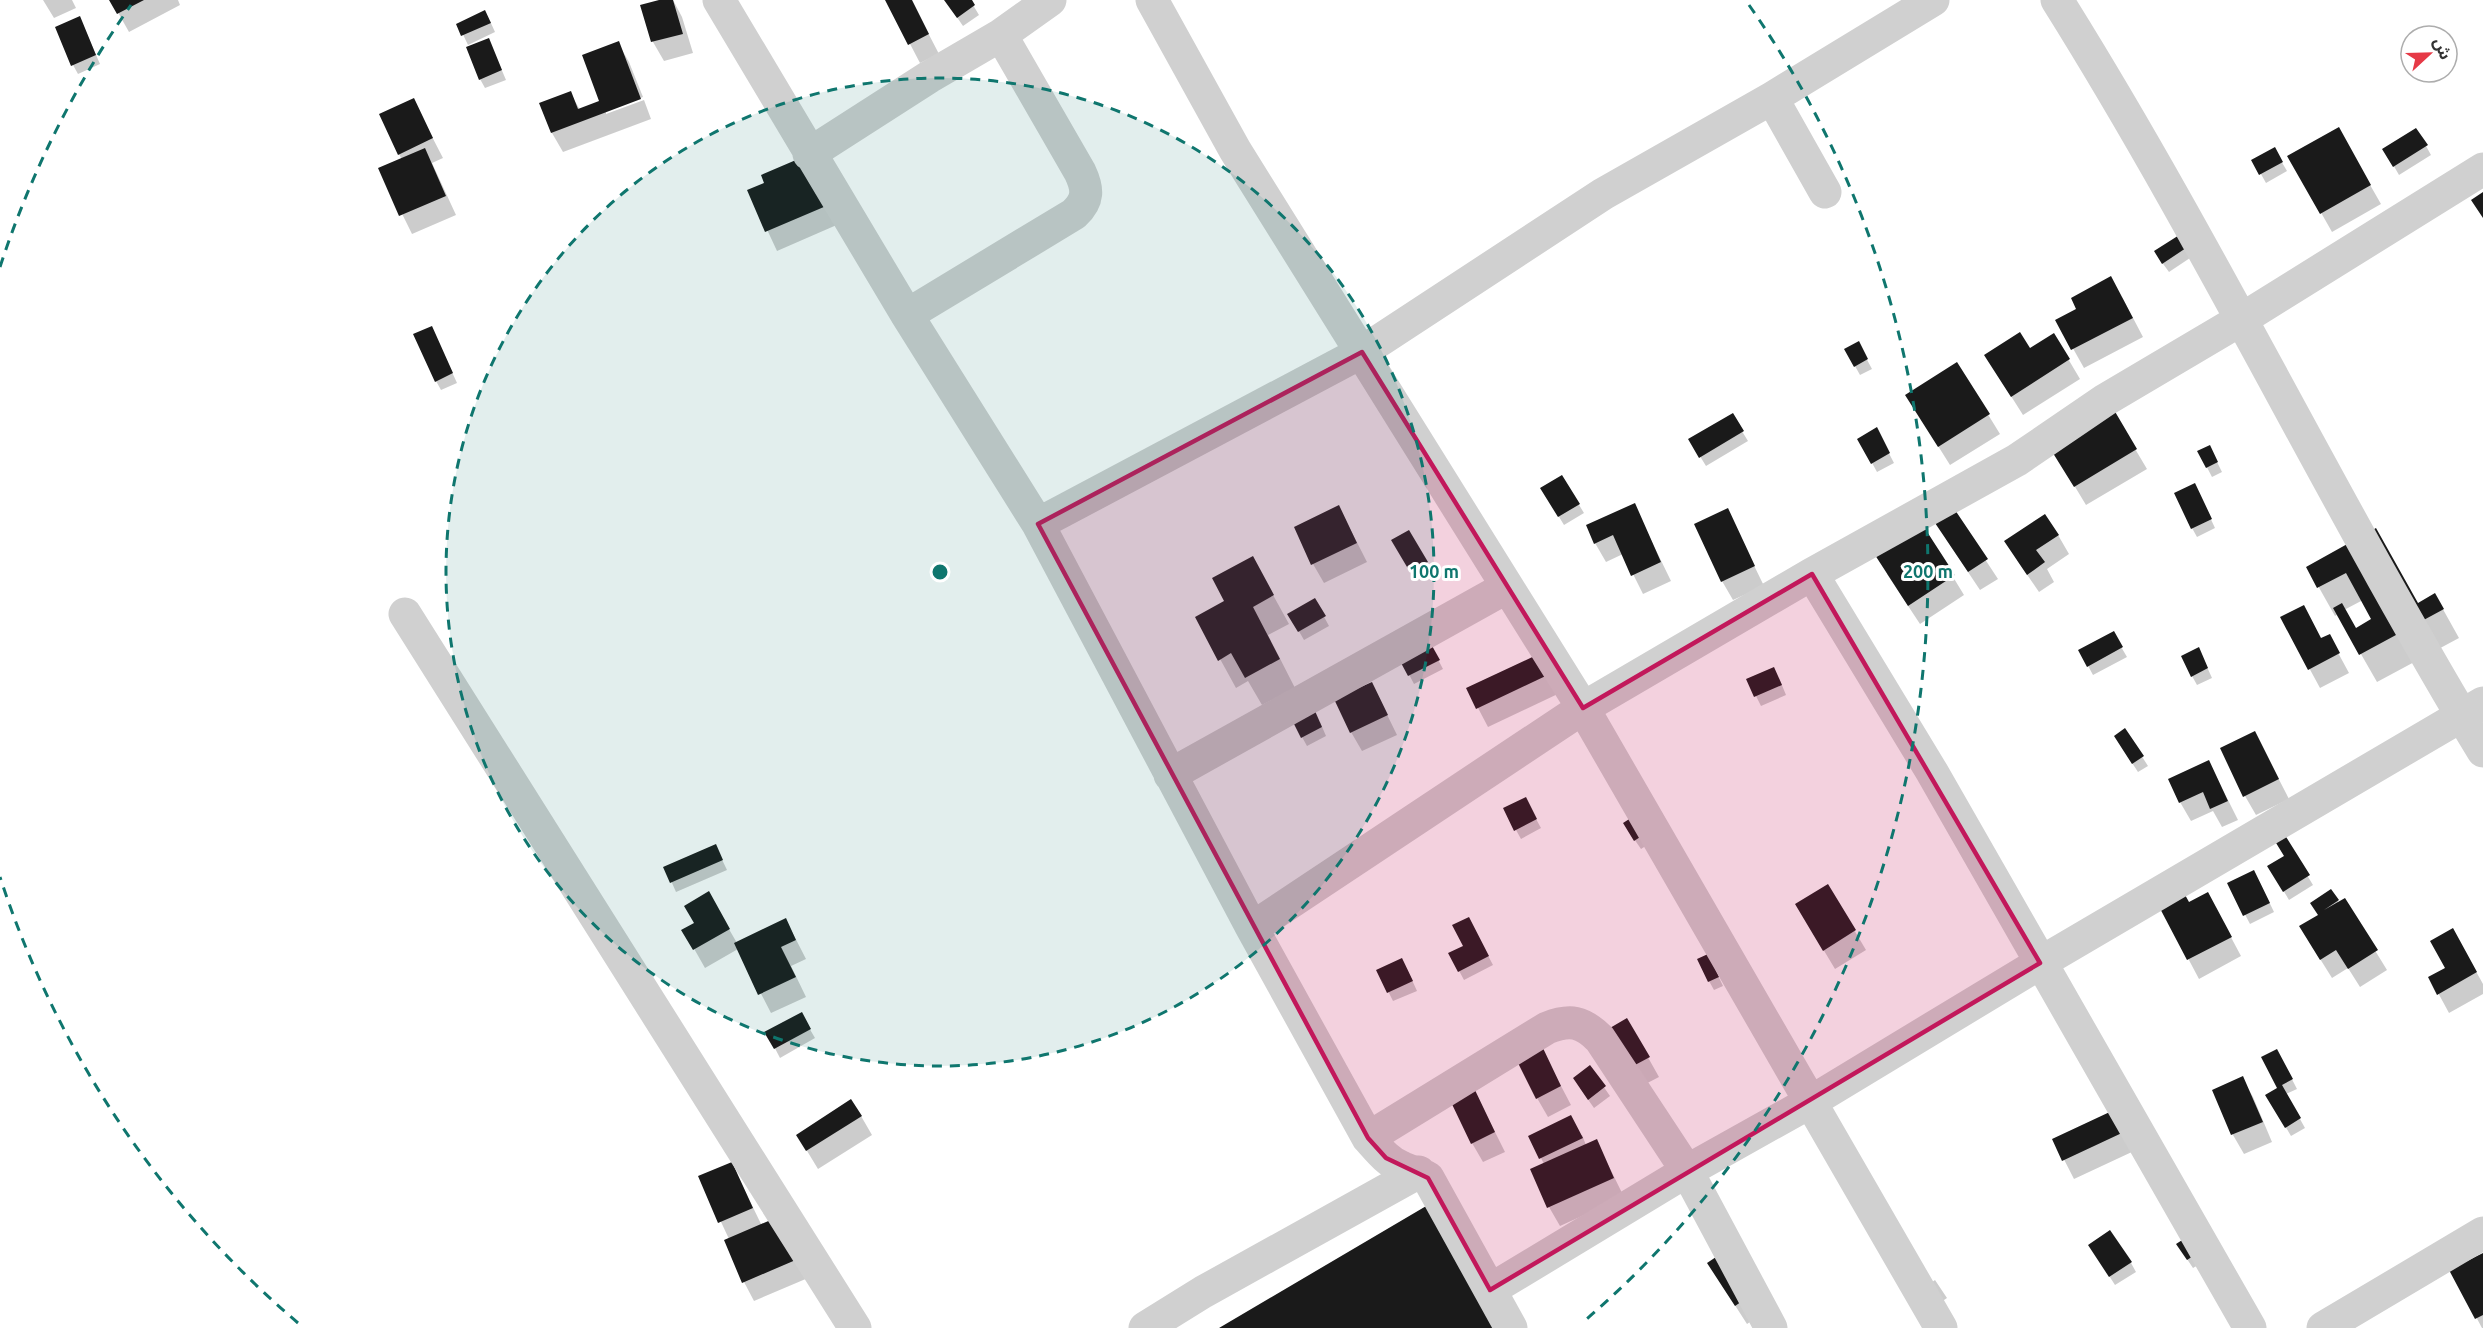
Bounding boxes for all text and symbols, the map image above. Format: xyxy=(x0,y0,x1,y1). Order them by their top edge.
north arrow xyxy=(2399,24,2459,84)
text: ش xyxy=(2430,35,2455,62)
text: 100 m xyxy=(1409,561,1459,581)
text: 200 m xyxy=(1903,561,1953,581)
centre of rings xyxy=(930,562,950,582)

